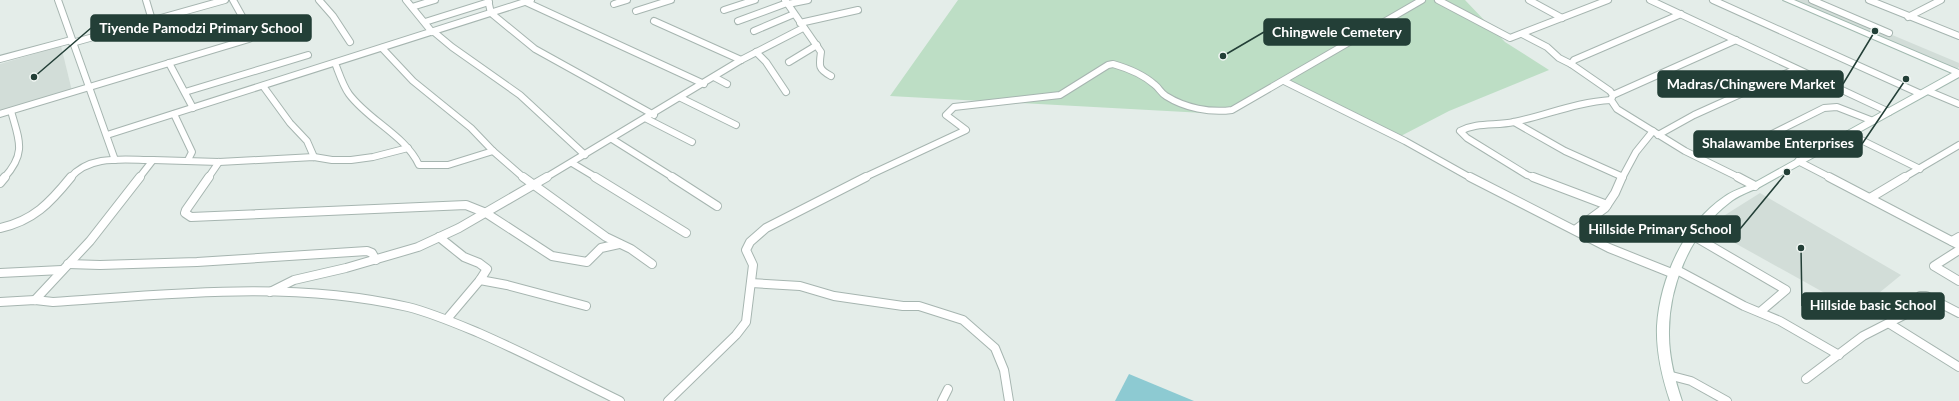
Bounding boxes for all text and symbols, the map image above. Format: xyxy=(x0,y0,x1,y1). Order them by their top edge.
callout: Tiyende Pamodzi Primary School xyxy=(91,15,311,41)
text: Tiyende Pamodzi Primary School xyxy=(99,19,303,36)
callout: Chingwele Cemetery xyxy=(1264,19,1410,45)
text: Chingwele Cemetery xyxy=(1272,23,1403,40)
callout: Madras/Chingwere Market xyxy=(1658,71,1843,97)
text: Madras/Chingwere Market xyxy=(1667,75,1836,92)
callout: Shalawambe Enterprises xyxy=(1694,131,1862,157)
text: Shalawambe Enterprises xyxy=(1702,134,1854,151)
callout: Hillside Primary School xyxy=(1580,216,1740,242)
text: Hillside Primary School xyxy=(1588,220,1732,237)
callout: Hillside basic School xyxy=(1802,293,1944,319)
text: Hillside basic School xyxy=(1810,296,1936,313)

